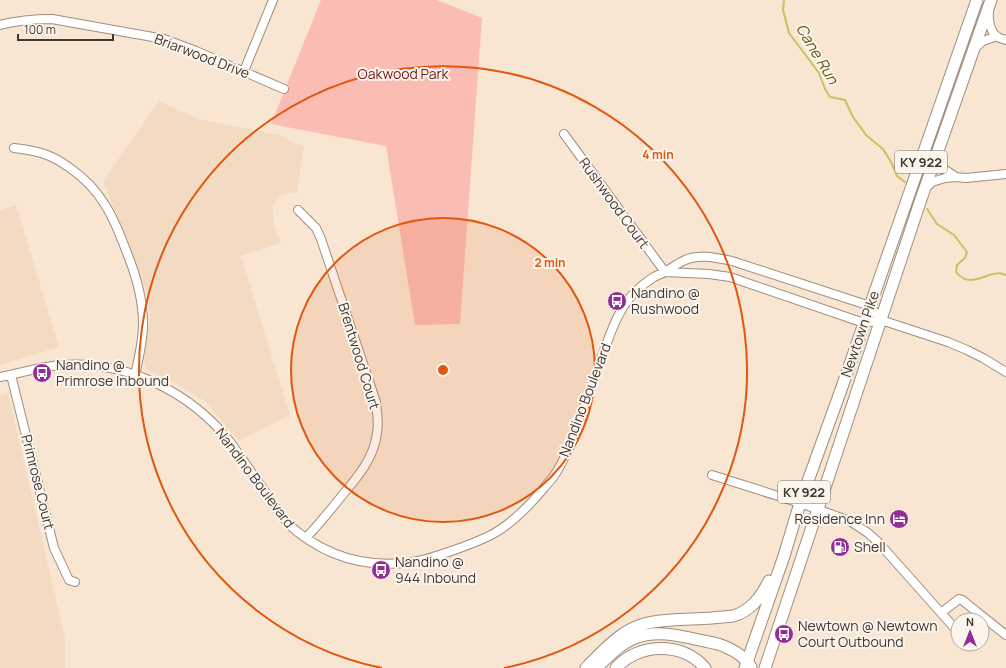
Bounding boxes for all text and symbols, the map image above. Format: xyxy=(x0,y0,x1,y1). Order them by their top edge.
scale bar xyxy=(18,16,113,42)
water label: Cane Run xyxy=(791,20,844,89)
text: 100 m xyxy=(24,21,56,38)
street label: Briarwood Drive xyxy=(152,29,253,82)
park label: Oakwood Park xyxy=(358,64,449,83)
text: 4 min xyxy=(642,146,674,163)
road number: KY 922 xyxy=(895,151,947,173)
street label: Rushwood Court xyxy=(575,153,654,252)
text: 2 min xyxy=(534,254,566,271)
place label: Nandino @ Rushwood xyxy=(631,283,700,318)
street label: Newtown Pike xyxy=(836,288,883,380)
bus stop icon: Nandino @ Rushwood xyxy=(606,290,628,312)
street label: Brentwood Court xyxy=(334,300,385,412)
street label: Nandino Boulevard xyxy=(554,340,615,460)
place label: Nandino @ Primrose Inbound xyxy=(56,355,169,390)
bus stop icon: Nandino @ Primrose Inbound xyxy=(31,362,53,384)
centre of rings xyxy=(436,363,450,377)
street label: Nandino Boulevard xyxy=(212,424,299,532)
street label: Primrose Court xyxy=(17,432,60,532)
road number: KY 922 xyxy=(778,481,830,503)
hotel icon: Residence Inn xyxy=(888,508,910,530)
place label: Residence Inn xyxy=(794,509,885,528)
fuel station icon: Shell xyxy=(829,536,851,558)
place label: Shell xyxy=(854,537,886,556)
place label: Nandino @ 944 Inbound xyxy=(395,552,476,587)
bus stop icon: Nandino @ 944 Inbound xyxy=(370,559,392,581)
north arrow xyxy=(950,612,990,652)
text: N xyxy=(966,614,974,629)
place label: Newtown @ Newtown Court Outbound xyxy=(798,616,938,651)
bus stop icon: Newtown @ Newtown Court Outbound xyxy=(773,623,795,645)

